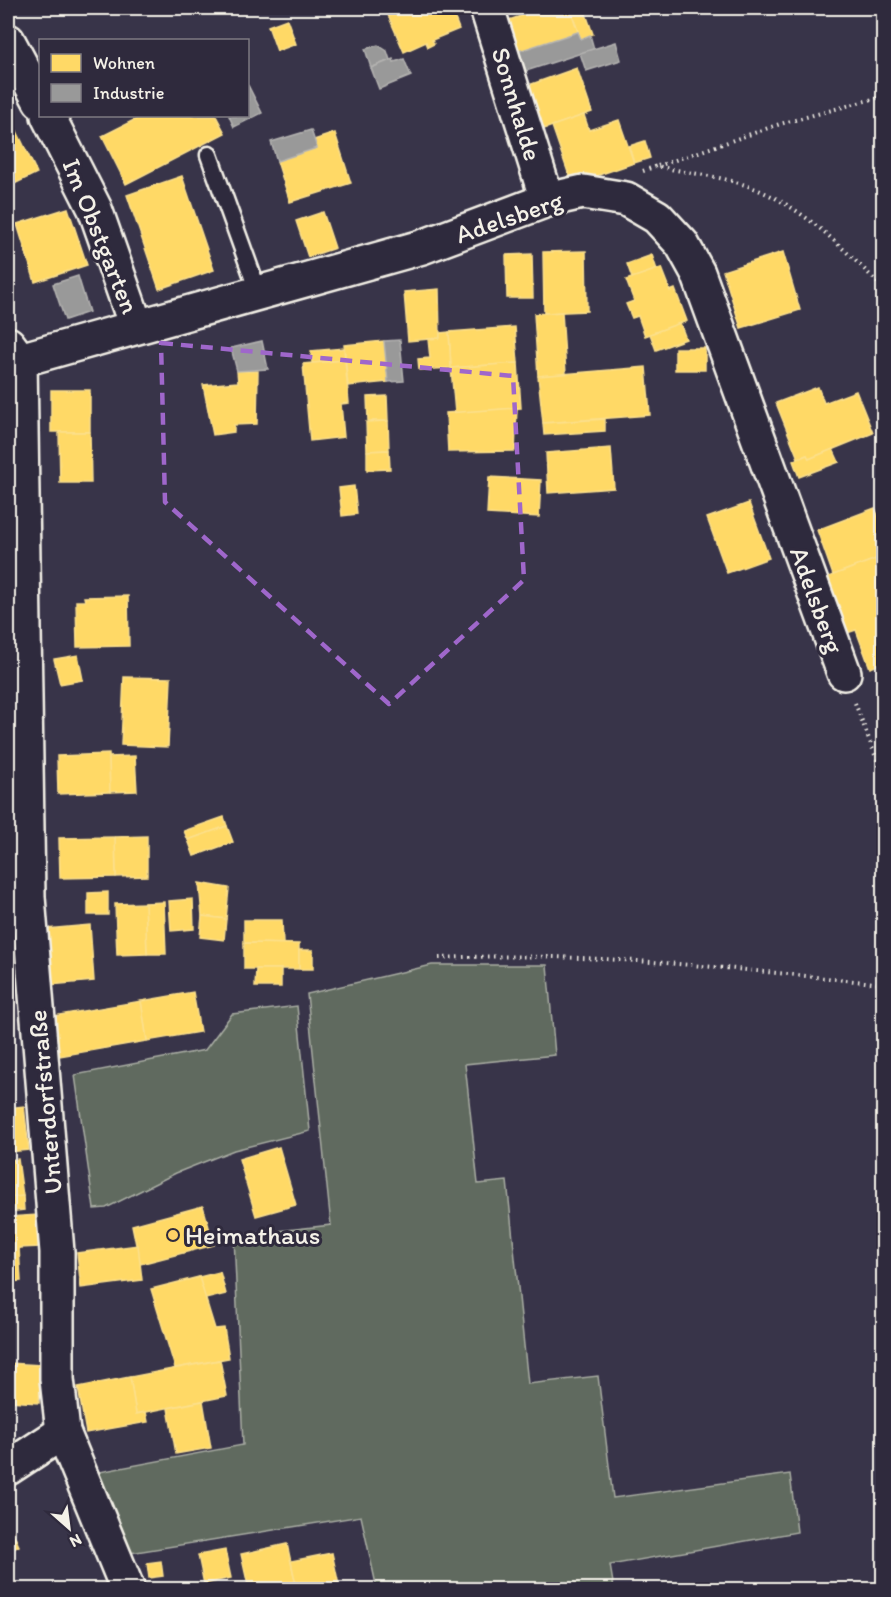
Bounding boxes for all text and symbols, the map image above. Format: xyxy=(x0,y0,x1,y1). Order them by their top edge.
legend xyxy=(39,39,249,117)
street label: Sonnhalde xyxy=(485,43,549,165)
text: Wohnen xyxy=(93,52,155,74)
text: Industrie xyxy=(93,82,164,104)
street label: Im Obstgarten xyxy=(55,154,147,318)
street label: Adelsberg xyxy=(451,184,567,250)
street label: Adelsberg xyxy=(783,542,851,658)
street label: Unterdorfstraße xyxy=(21,1008,69,1196)
place label: Heimathaus xyxy=(185,1219,320,1251)
marker: Heimathaus xyxy=(166,1228,180,1242)
north arrow xyxy=(39,1498,99,1558)
text: N xyxy=(67,1530,85,1552)

